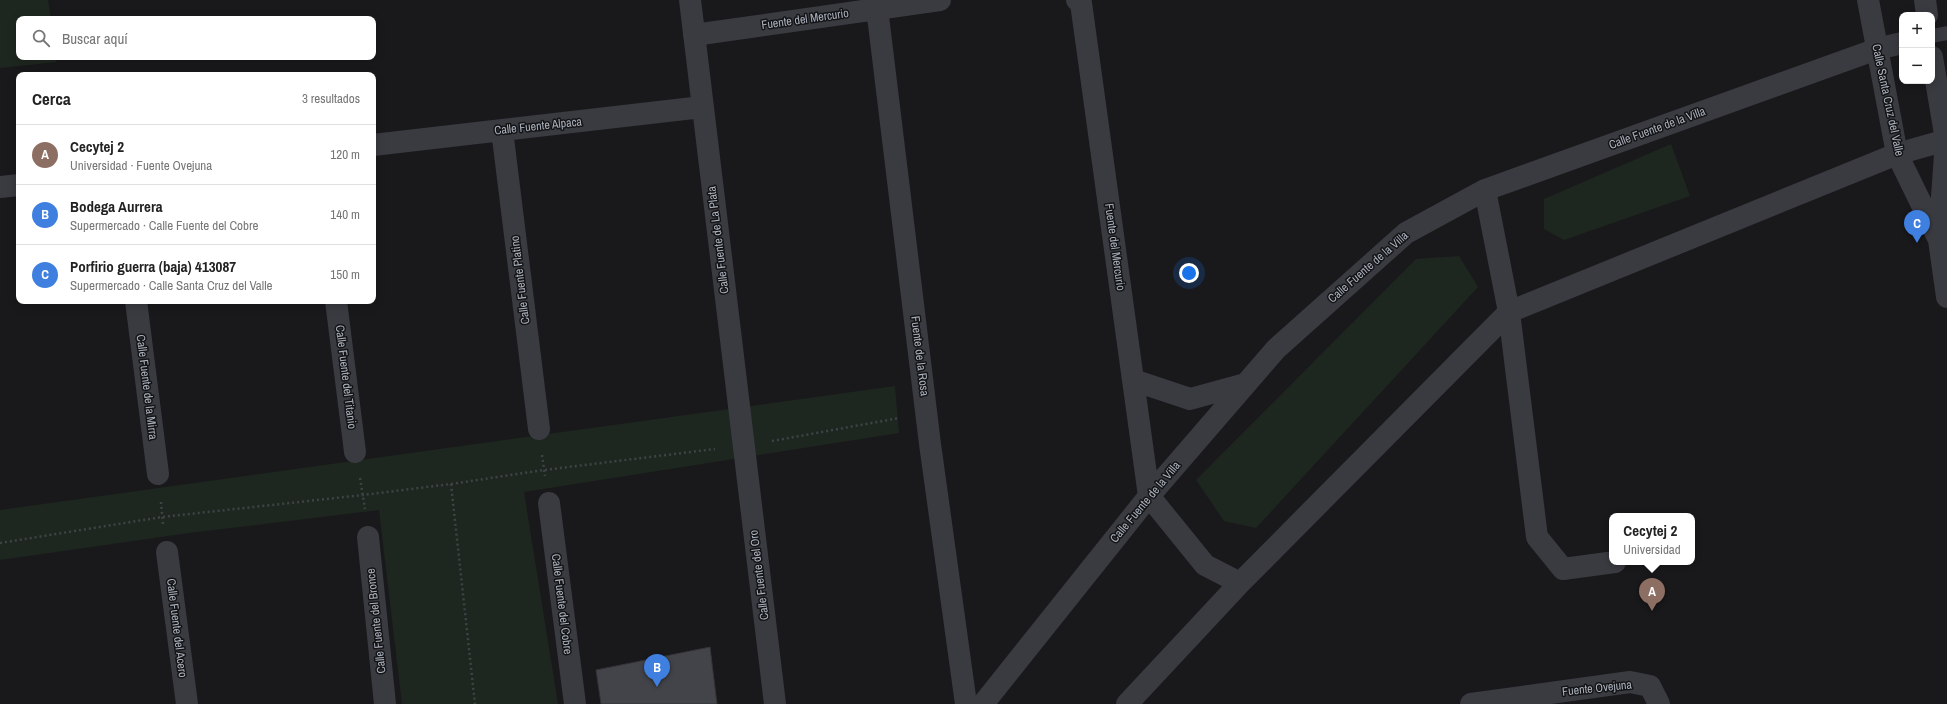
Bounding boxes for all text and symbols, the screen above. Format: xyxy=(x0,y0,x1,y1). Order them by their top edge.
street label: Fuente del Mercurio xyxy=(760,5,850,33)
map controls xyxy=(1899,12,1935,84)
button: + xyxy=(1899,12,1935,48)
search box xyxy=(16,16,376,60)
icon: search xyxy=(30,27,52,49)
text: Buscar aquí xyxy=(62,28,128,49)
street label: Calle Santa Cruz del Valle xyxy=(1868,43,1908,157)
button: − xyxy=(1899,48,1935,84)
text: Cerca xyxy=(32,87,71,110)
text: 3 resultados xyxy=(302,90,360,107)
street label: Calle Fuente de la Villa xyxy=(1607,103,1708,153)
street label: Calle Fuente Alpaca xyxy=(493,113,583,139)
text: Cecytej 2 xyxy=(70,136,124,157)
text: A xyxy=(41,146,49,163)
text: 120 m xyxy=(330,146,360,163)
text: Universidad · Fuente Ovejuna xyxy=(70,157,212,174)
street label: Calle Fuente de La Plata xyxy=(703,185,733,295)
text: Bodega Aurrera xyxy=(70,196,163,217)
street label: Fuente del Mercurio xyxy=(1101,202,1129,292)
text: B xyxy=(41,206,49,223)
text: 140 m xyxy=(330,206,360,223)
pin: C xyxy=(1904,210,1930,243)
text: Supermercado · Calle Fuente del Cobre xyxy=(70,217,258,234)
street label: Calle Fuente de la Villa xyxy=(1324,227,1412,306)
street label: Calle Fuente Platino xyxy=(507,235,533,325)
text: Porfirio guerra (baja) 413087 xyxy=(70,256,236,277)
your location xyxy=(1179,263,1199,283)
text: C xyxy=(41,266,49,283)
text: 150 m xyxy=(330,266,360,283)
text: Supermercado · Calle Santa Cruz del Valle xyxy=(70,277,272,294)
street label: Fuente de la Rosa xyxy=(907,315,933,397)
street label: Calle Fuente del Titanio xyxy=(332,324,360,430)
street label: Calle Fuente de la Mirra xyxy=(133,334,161,441)
street label: Calle Fuente de la Villa xyxy=(1106,458,1184,546)
popup xyxy=(1609,513,1695,565)
text: Cecytej 2 xyxy=(1623,520,1677,541)
street label: Calle Fuente del Oro xyxy=(746,529,772,621)
text: Universidad xyxy=(1623,541,1681,558)
street label: Calle Fuente del Cobre xyxy=(548,553,576,655)
street label: Calle Fuente del Bronce xyxy=(363,568,389,674)
street label: Calle Fuente del Acero xyxy=(163,578,191,678)
pin: A xyxy=(1639,578,1665,611)
pin: B xyxy=(644,654,670,687)
street label: Fuente Ovejuna xyxy=(1561,676,1633,700)

